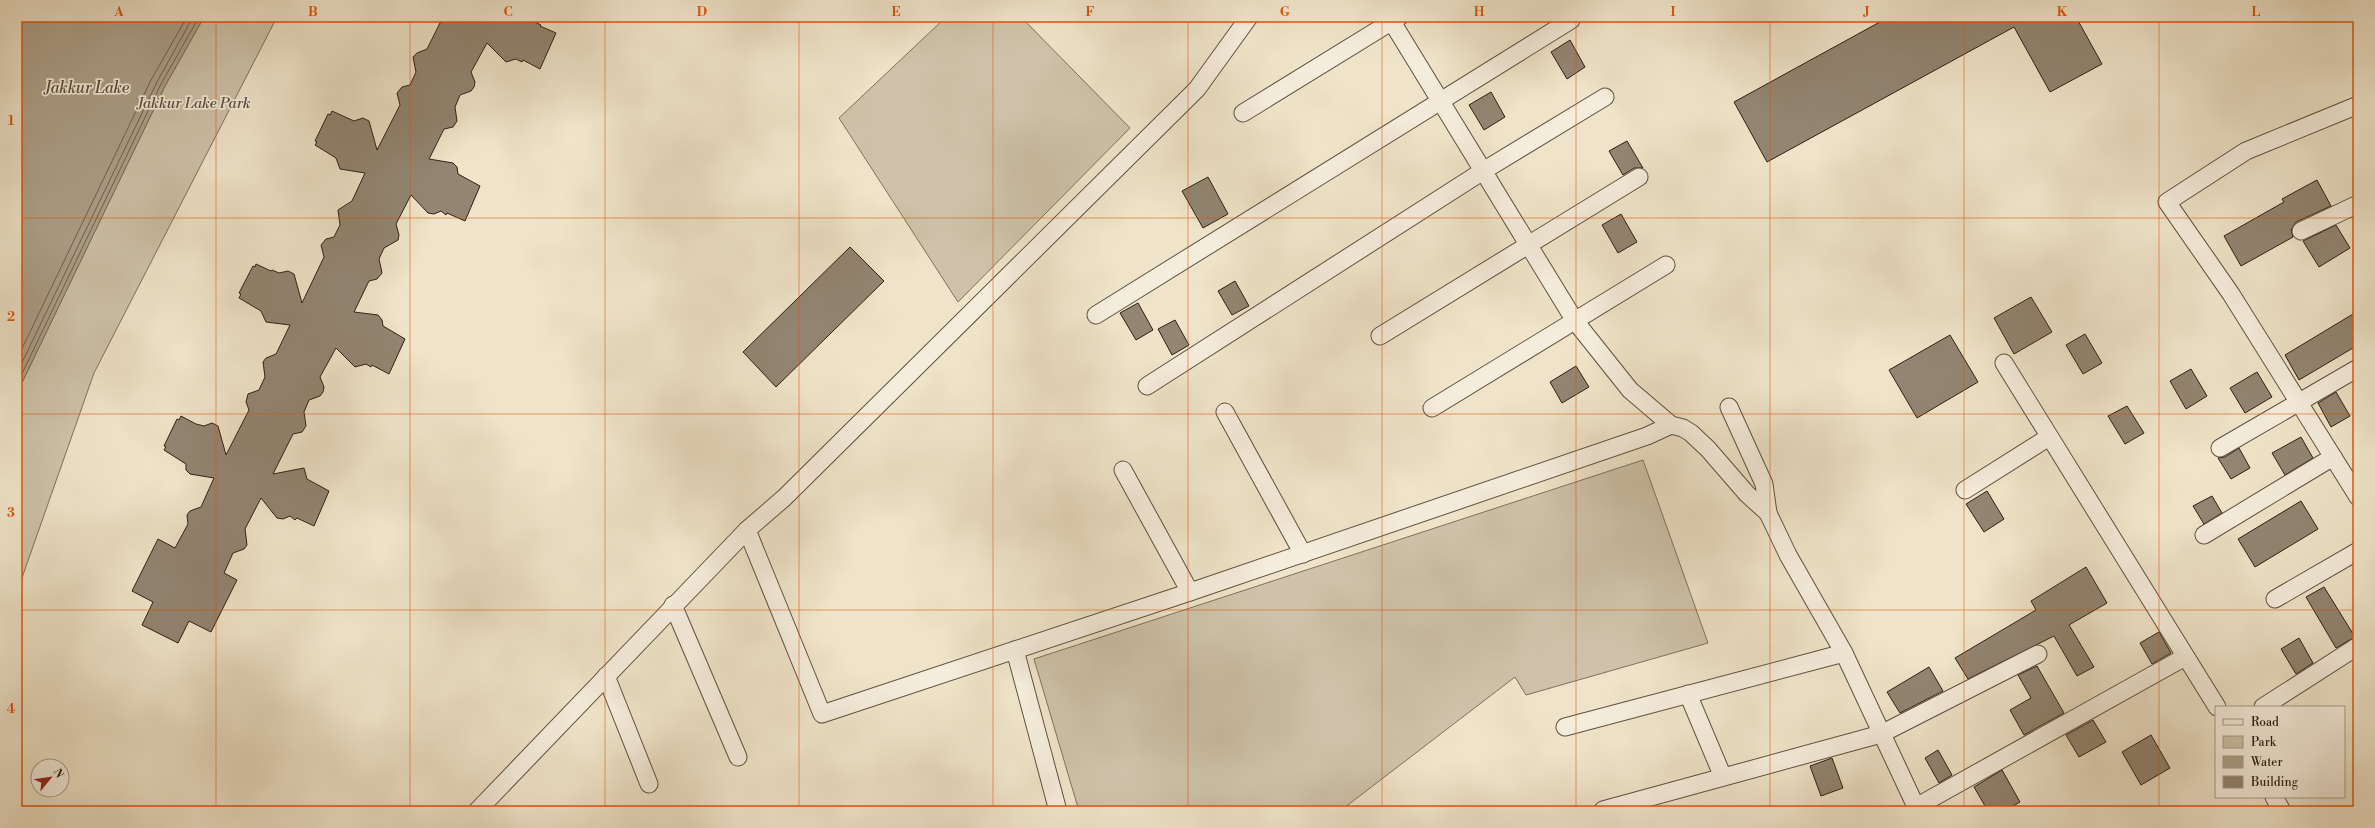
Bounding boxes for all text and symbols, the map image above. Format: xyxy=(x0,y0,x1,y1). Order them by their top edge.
text: A xyxy=(113,4,124,20)
text: B xyxy=(308,4,318,20)
text: C xyxy=(503,4,513,20)
text: D xyxy=(697,4,707,20)
text: E xyxy=(891,4,901,20)
text: F xyxy=(1085,4,1095,20)
text: G xyxy=(1280,4,1291,20)
text: H xyxy=(1474,4,1485,20)
text: I xyxy=(1670,4,1676,20)
text: J xyxy=(1862,4,1870,20)
text: K xyxy=(2057,4,2068,20)
text: L xyxy=(2252,4,2261,20)
water label: Jakkur Lake xyxy=(43,78,130,98)
park label: Jakkur Lake Park xyxy=(135,94,251,113)
text: 1 xyxy=(8,113,15,129)
text: 2 xyxy=(7,309,15,325)
text: 3 xyxy=(7,505,15,521)
text: 4 xyxy=(7,701,16,717)
legend xyxy=(2215,706,2345,798)
text: Road xyxy=(2251,715,2279,730)
text: Park xyxy=(2251,735,2277,750)
text: Water xyxy=(2250,755,2283,770)
north arrow xyxy=(30,758,70,798)
text: N xyxy=(50,766,66,781)
text: Building xyxy=(2250,775,2299,790)

